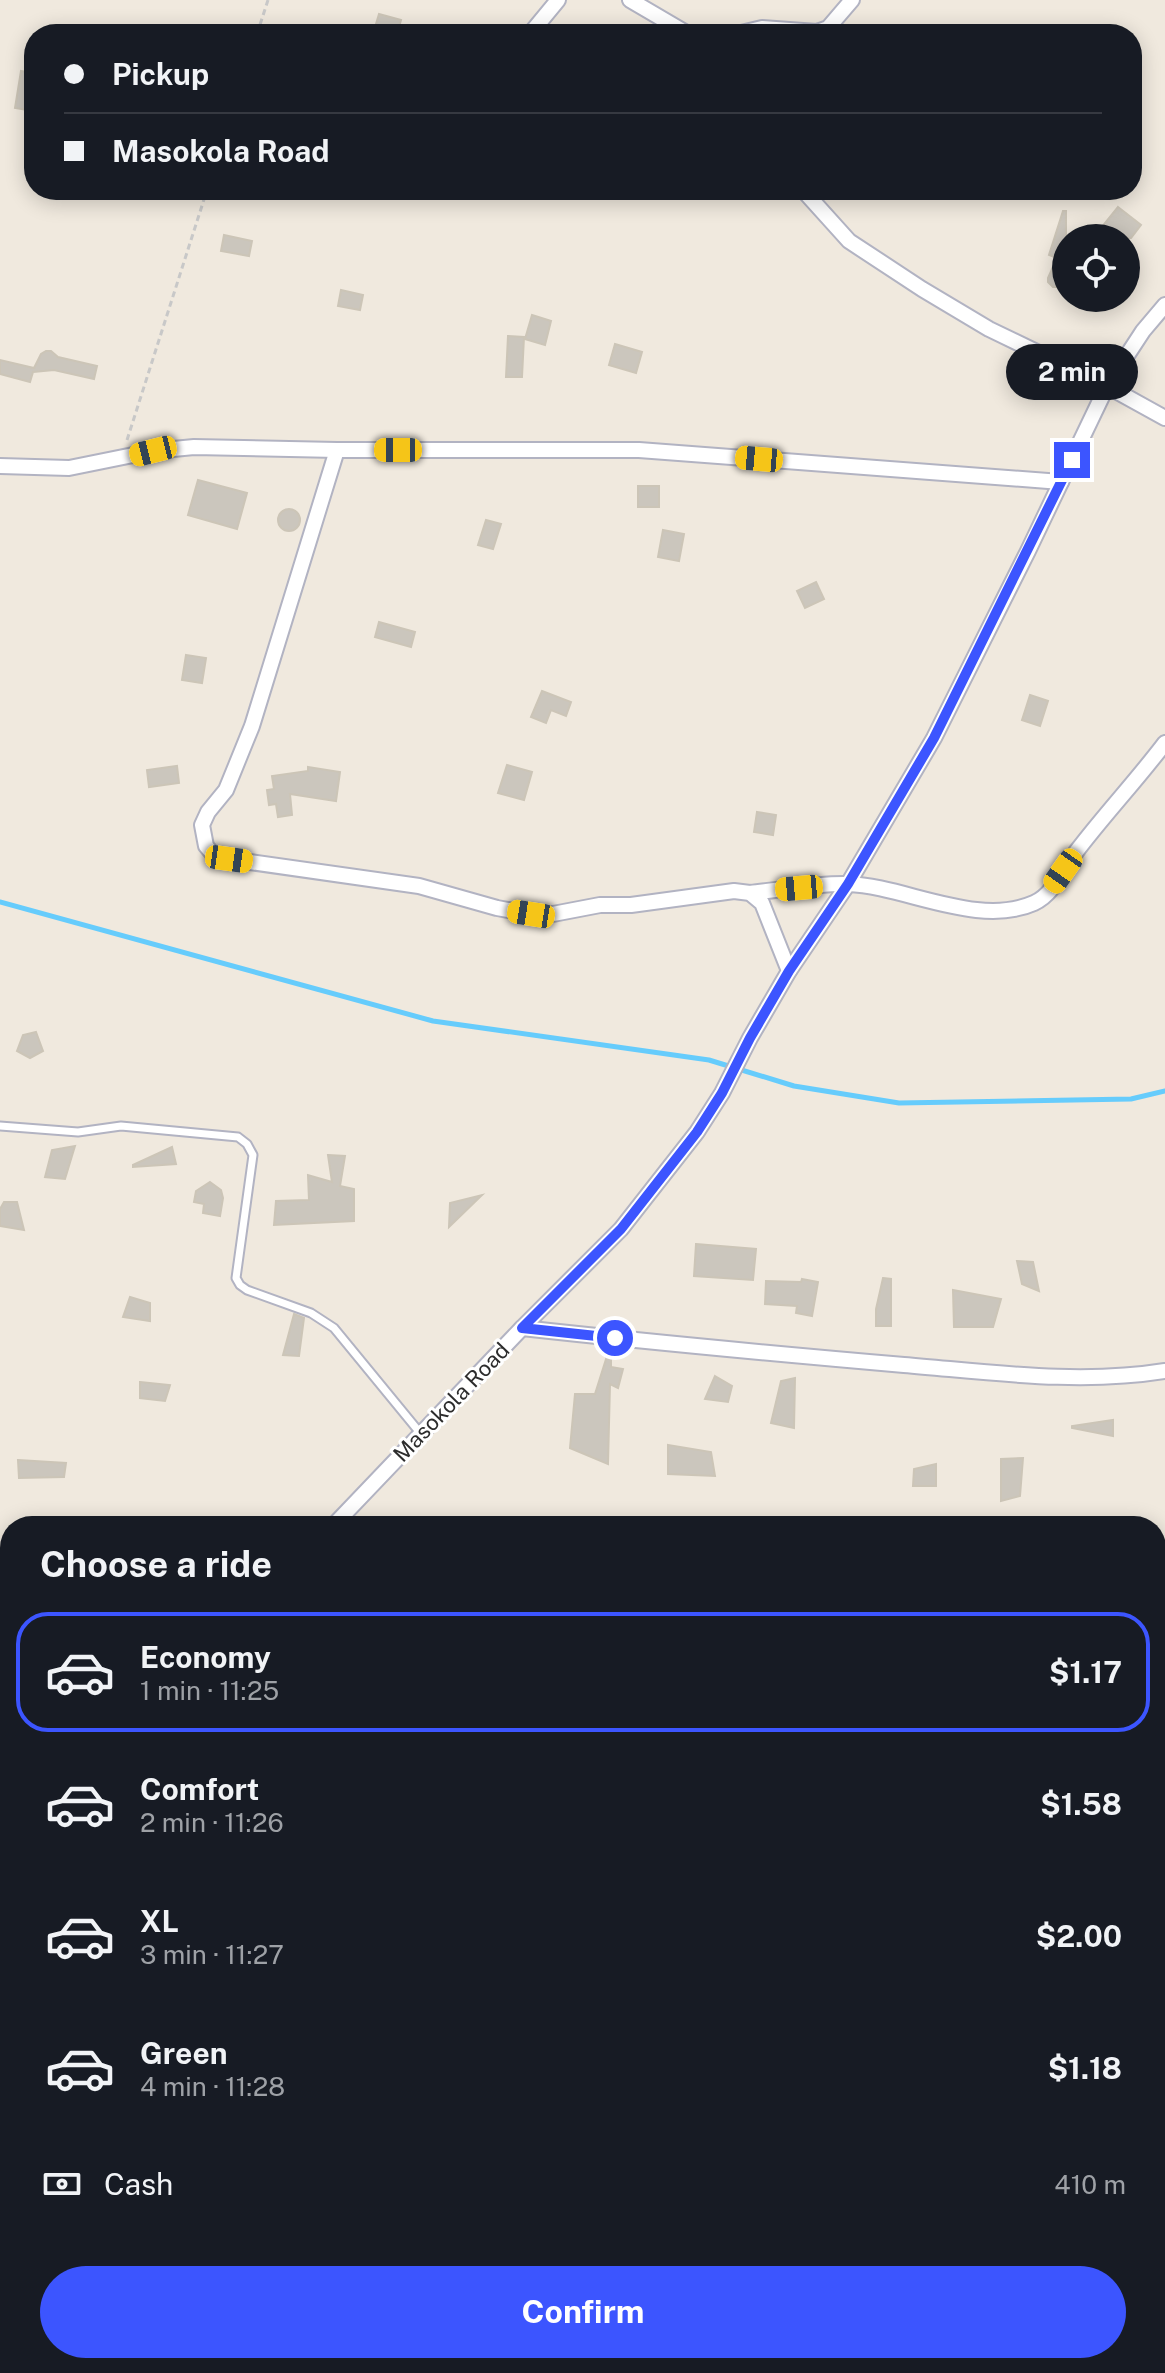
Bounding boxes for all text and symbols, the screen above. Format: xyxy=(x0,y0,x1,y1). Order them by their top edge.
text: Pickup xyxy=(112,56,209,92)
text: Masokola Road xyxy=(112,133,329,169)
map controls xyxy=(1052,224,1140,312)
button: locate xyxy=(1052,224,1140,312)
callout: 2 min xyxy=(1006,344,1138,400)
text: 2 min xyxy=(1038,356,1106,387)
car xyxy=(127,434,179,468)
car xyxy=(374,438,422,462)
route end xyxy=(1054,442,1090,478)
car xyxy=(734,445,784,473)
car xyxy=(204,844,254,874)
car xyxy=(1039,844,1087,898)
car xyxy=(774,874,824,902)
car xyxy=(505,898,557,930)
route start xyxy=(597,1320,633,1356)
street label: Masokola Road xyxy=(388,1337,514,1467)
text: Choose a ride xyxy=(40,1543,272,1585)
icon: car xyxy=(44,1636,116,1708)
text: Economy xyxy=(140,1639,271,1675)
text: $1.17 xyxy=(1049,1654,1122,1690)
text: 1 min · 11:25 xyxy=(140,1675,279,1706)
icon: car xyxy=(44,1768,116,1840)
text: Comfort xyxy=(140,1771,259,1807)
text: $1.58 xyxy=(1040,1786,1122,1822)
text: 2 min · 11:26 xyxy=(140,1807,284,1838)
icon: car xyxy=(44,1900,116,1972)
text: XL xyxy=(140,1903,179,1939)
text: $2.00 xyxy=(1036,1918,1122,1954)
text: 3 min · 11:27 xyxy=(140,1939,284,1970)
icon: car xyxy=(44,2032,116,2104)
text: Green xyxy=(140,2035,227,2071)
text: $1.18 xyxy=(1048,2050,1122,2086)
text: 4 min · 11:28 xyxy=(140,2071,285,2102)
icon: cash xyxy=(40,2162,84,2206)
text: Cash xyxy=(104,2166,173,2202)
text: 410 m xyxy=(1054,2169,1126,2200)
button: Confirm xyxy=(40,2266,1126,2358)

